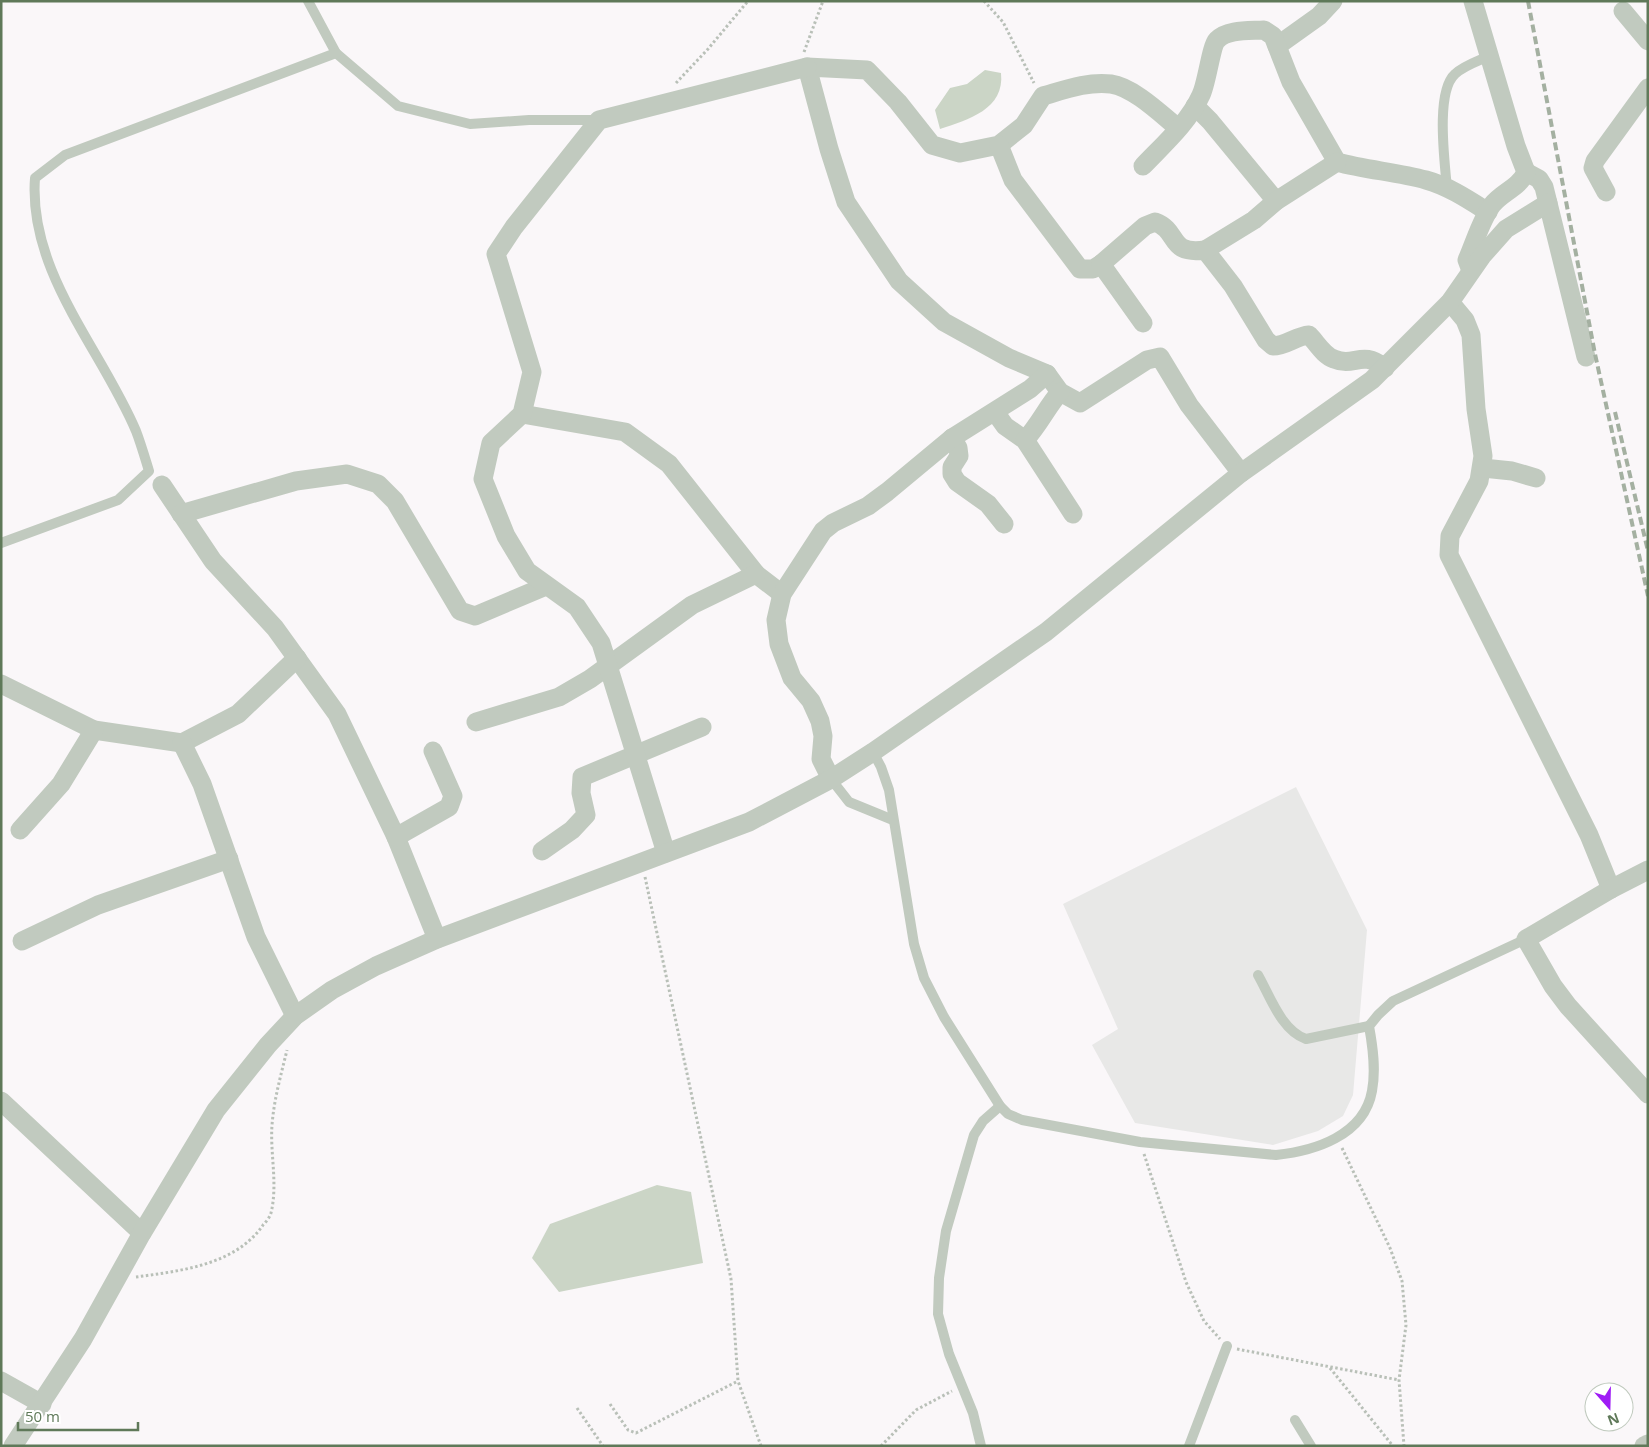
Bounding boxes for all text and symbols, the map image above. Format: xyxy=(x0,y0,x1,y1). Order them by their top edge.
north arrow xyxy=(1584,1382,1634,1432)
scale bar xyxy=(18,1400,138,1432)
text: 50 m xyxy=(25,1406,60,1426)
text: N xyxy=(1605,1409,1622,1431)

